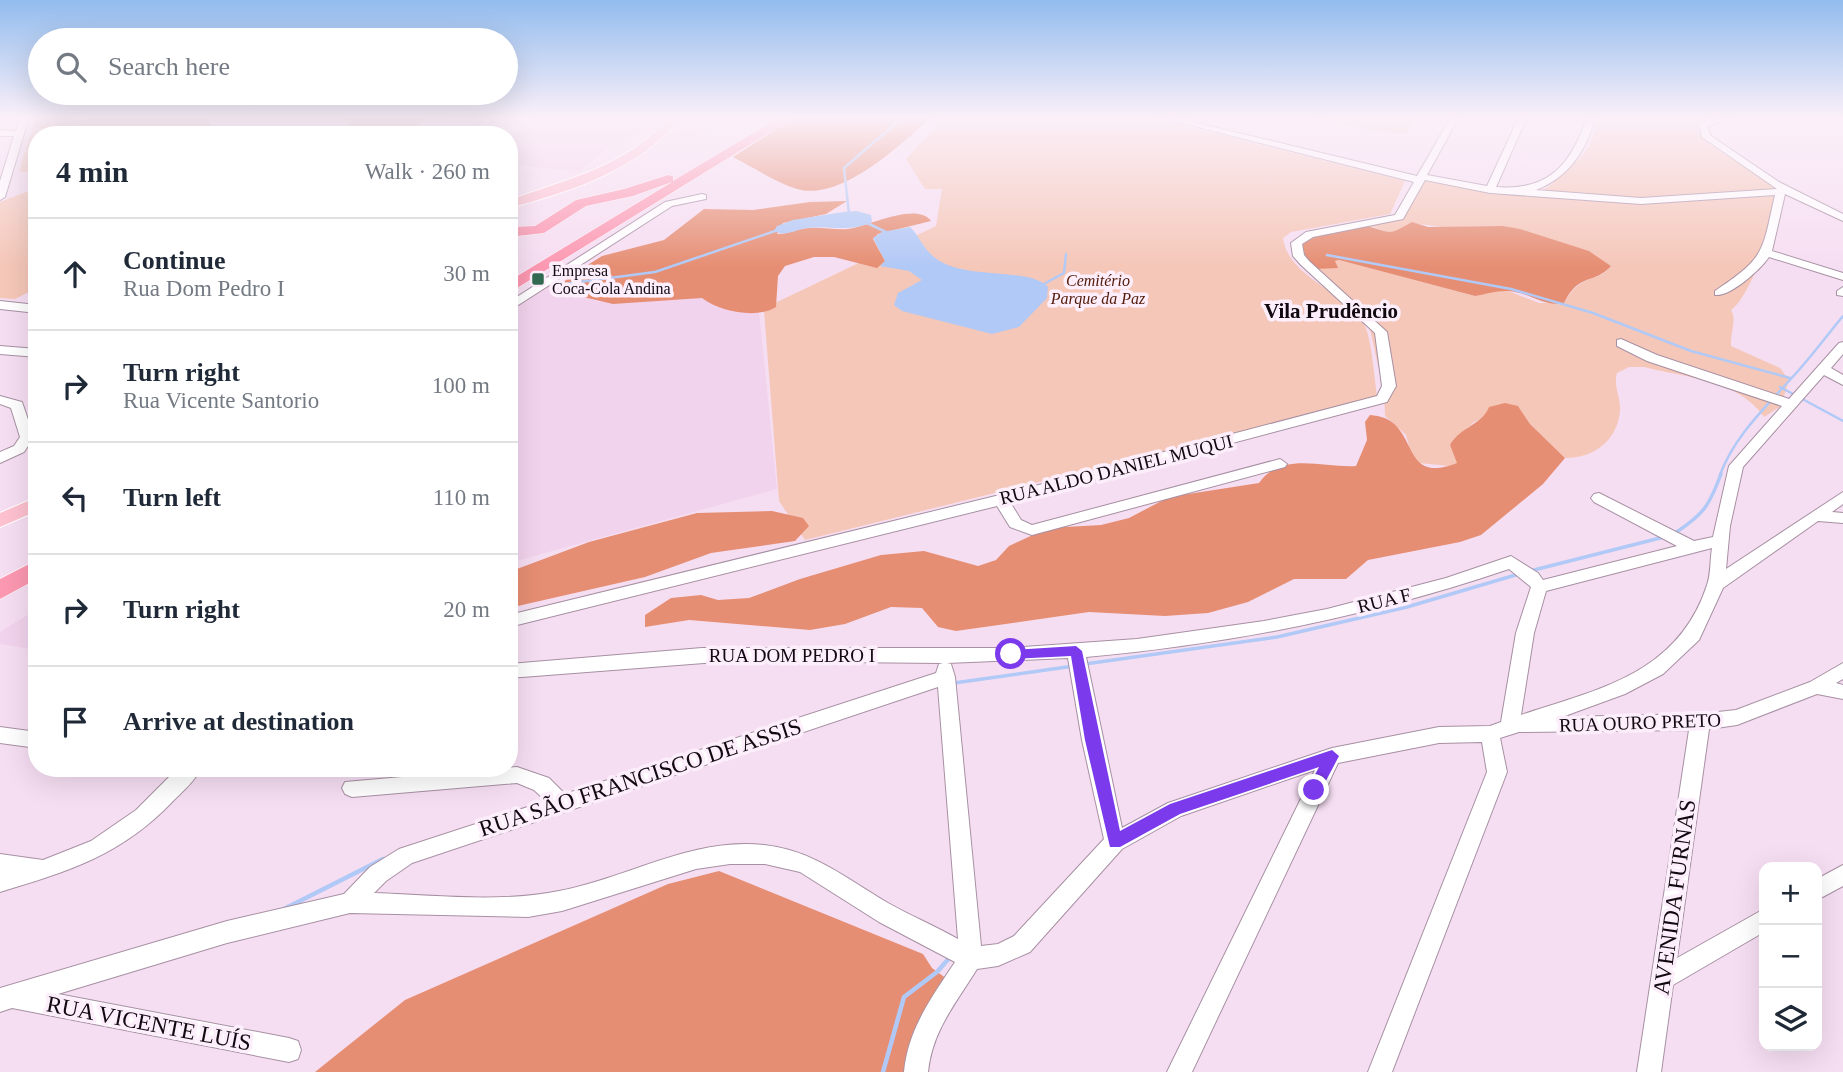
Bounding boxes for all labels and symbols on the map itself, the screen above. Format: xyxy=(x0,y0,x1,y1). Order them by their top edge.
place label: Empresa Coca-Cola Andina xyxy=(552,262,671,297)
marker: Empresa Coca-Cola Andina xyxy=(530,271,546,287)
park label: Cemitério Parque da Paz xyxy=(1050,272,1146,308)
district label: Vila Prudêncio xyxy=(1264,299,1398,323)
street label: RUA ALDO DANIEL MUQUI xyxy=(997,430,1235,509)
street label: RUA F xyxy=(1355,584,1413,617)
route start xyxy=(995,638,1026,669)
street label: RUA DOM PEDRO I xyxy=(709,645,875,666)
street label: RUA OURO PRETO xyxy=(1559,709,1721,736)
street label: RUA SÃO FRANCISCO DE ASSIS xyxy=(476,713,804,842)
route end xyxy=(1298,774,1329,805)
street label: AVENIDA FURNAS xyxy=(1648,798,1701,996)
street label: RUA VICENTE LUÍS xyxy=(44,991,253,1056)

